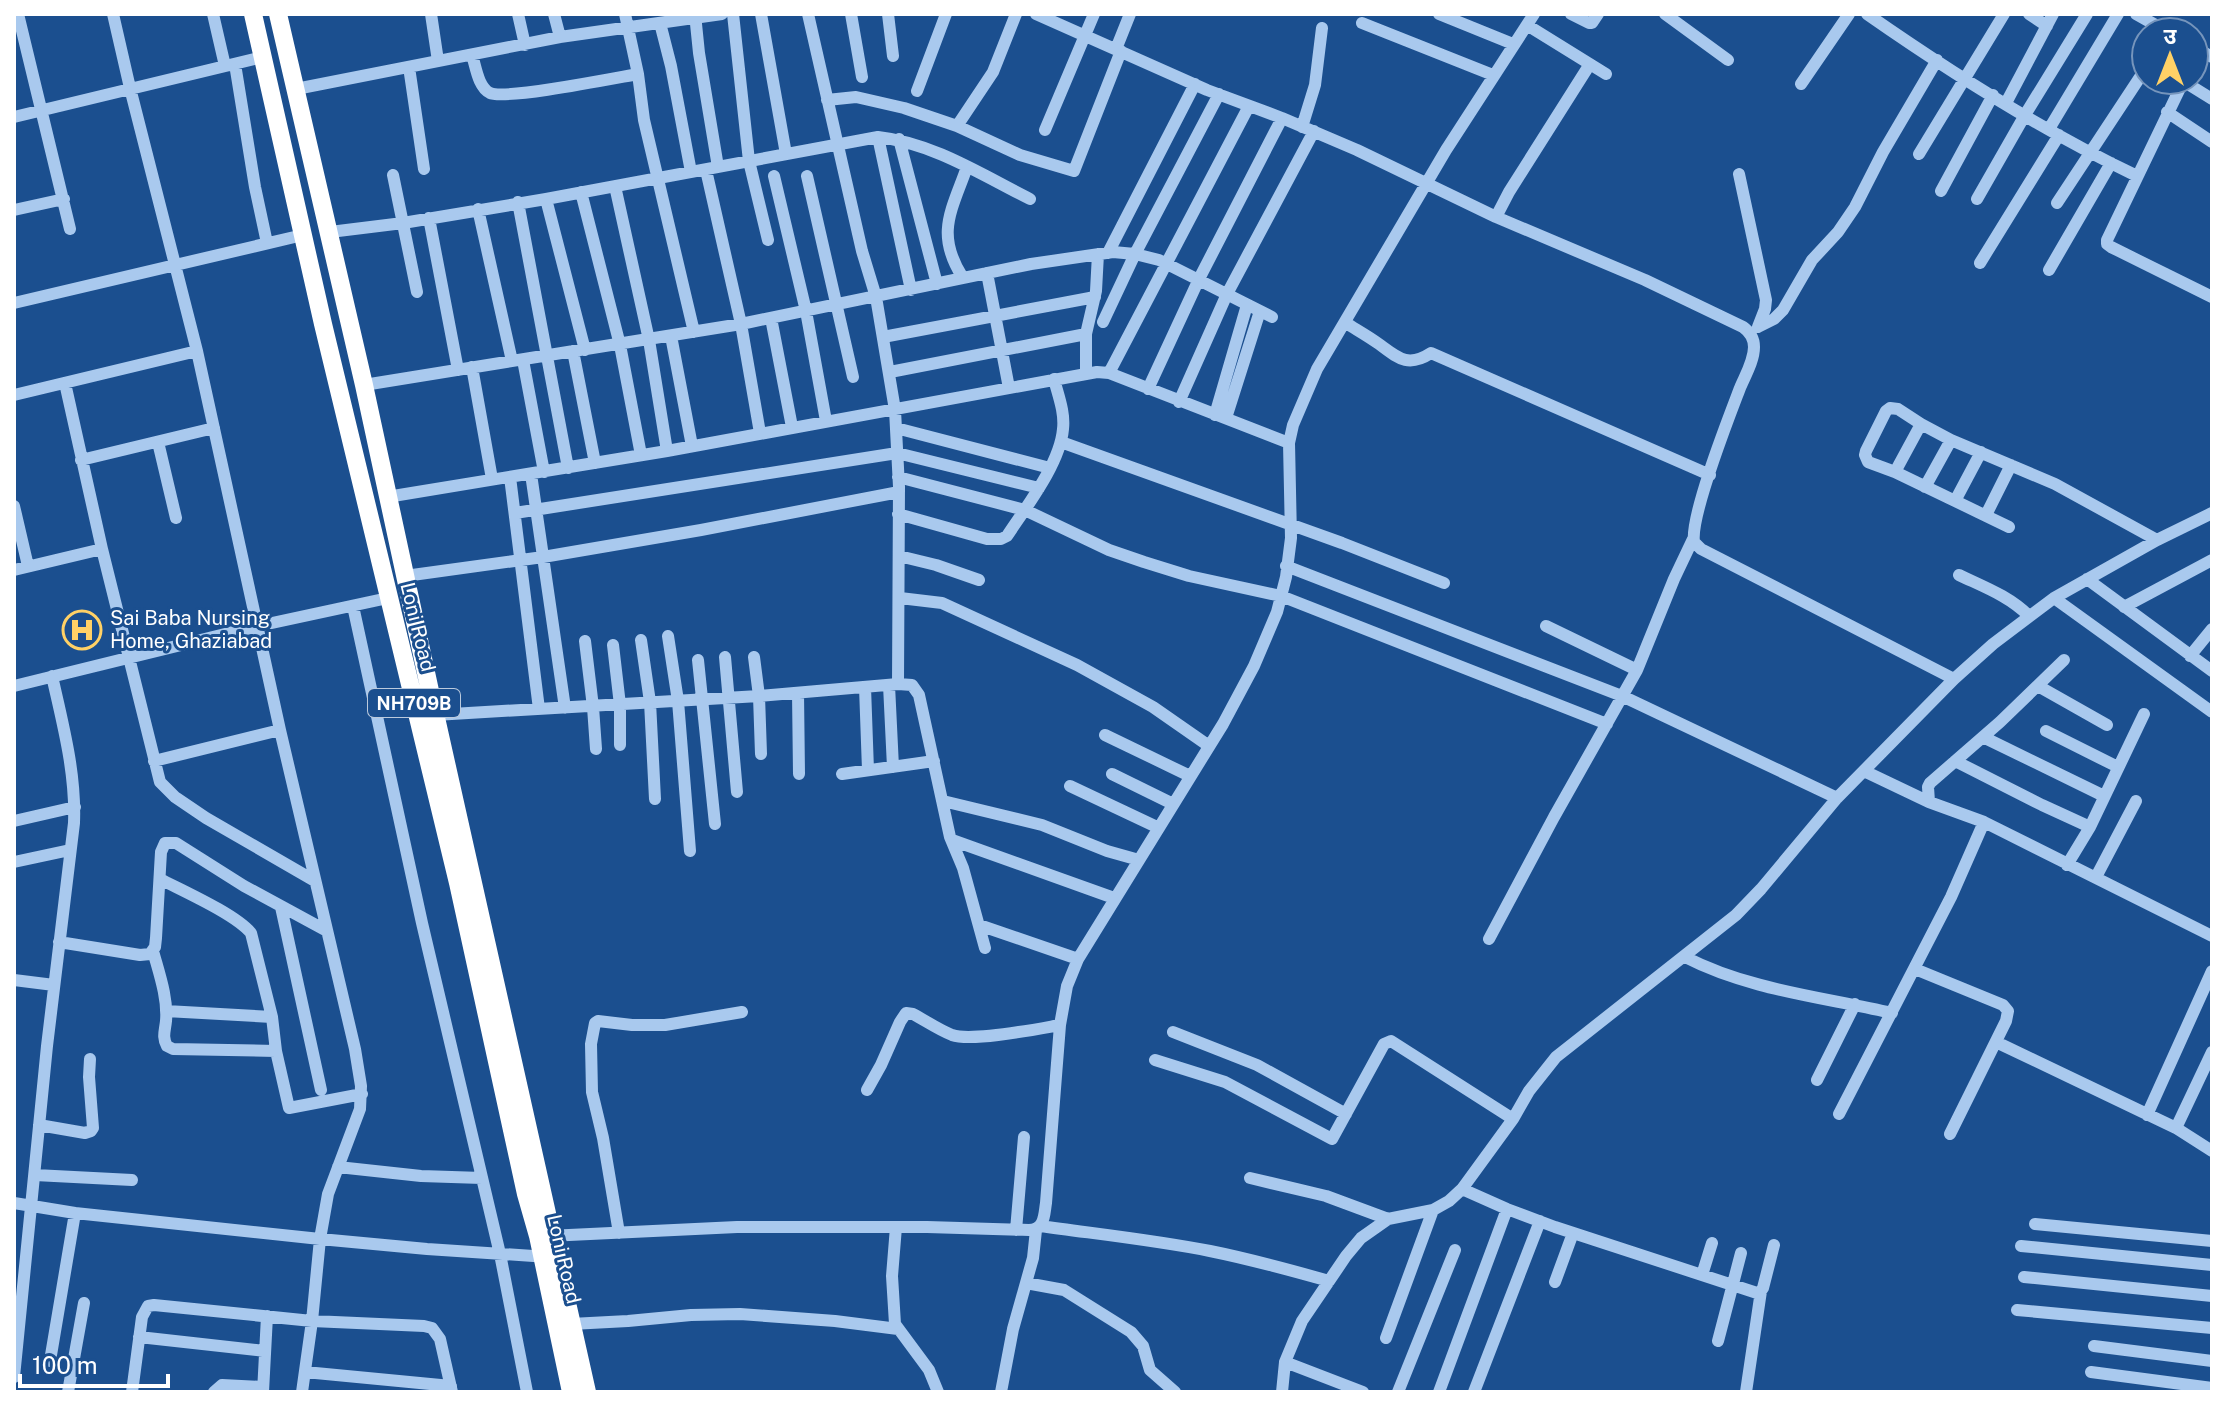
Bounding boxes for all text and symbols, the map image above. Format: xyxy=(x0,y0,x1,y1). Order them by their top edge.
north arrow xyxy=(2130,16,2210,96)
text: उ xyxy=(2164,23,2178,49)
street label: Loni Road xyxy=(395,580,441,674)
place label: Sai Baba Nursing Home, Ghaziabad xyxy=(110,606,272,653)
hospital icon: Sai Baba Nursing Home, Ghaziabad xyxy=(61,609,103,651)
road number: NH709B xyxy=(368,689,460,717)
street label: Loni Road xyxy=(542,1212,586,1306)
scale bar xyxy=(20,1338,168,1388)
text: 100 m xyxy=(32,1351,98,1379)

